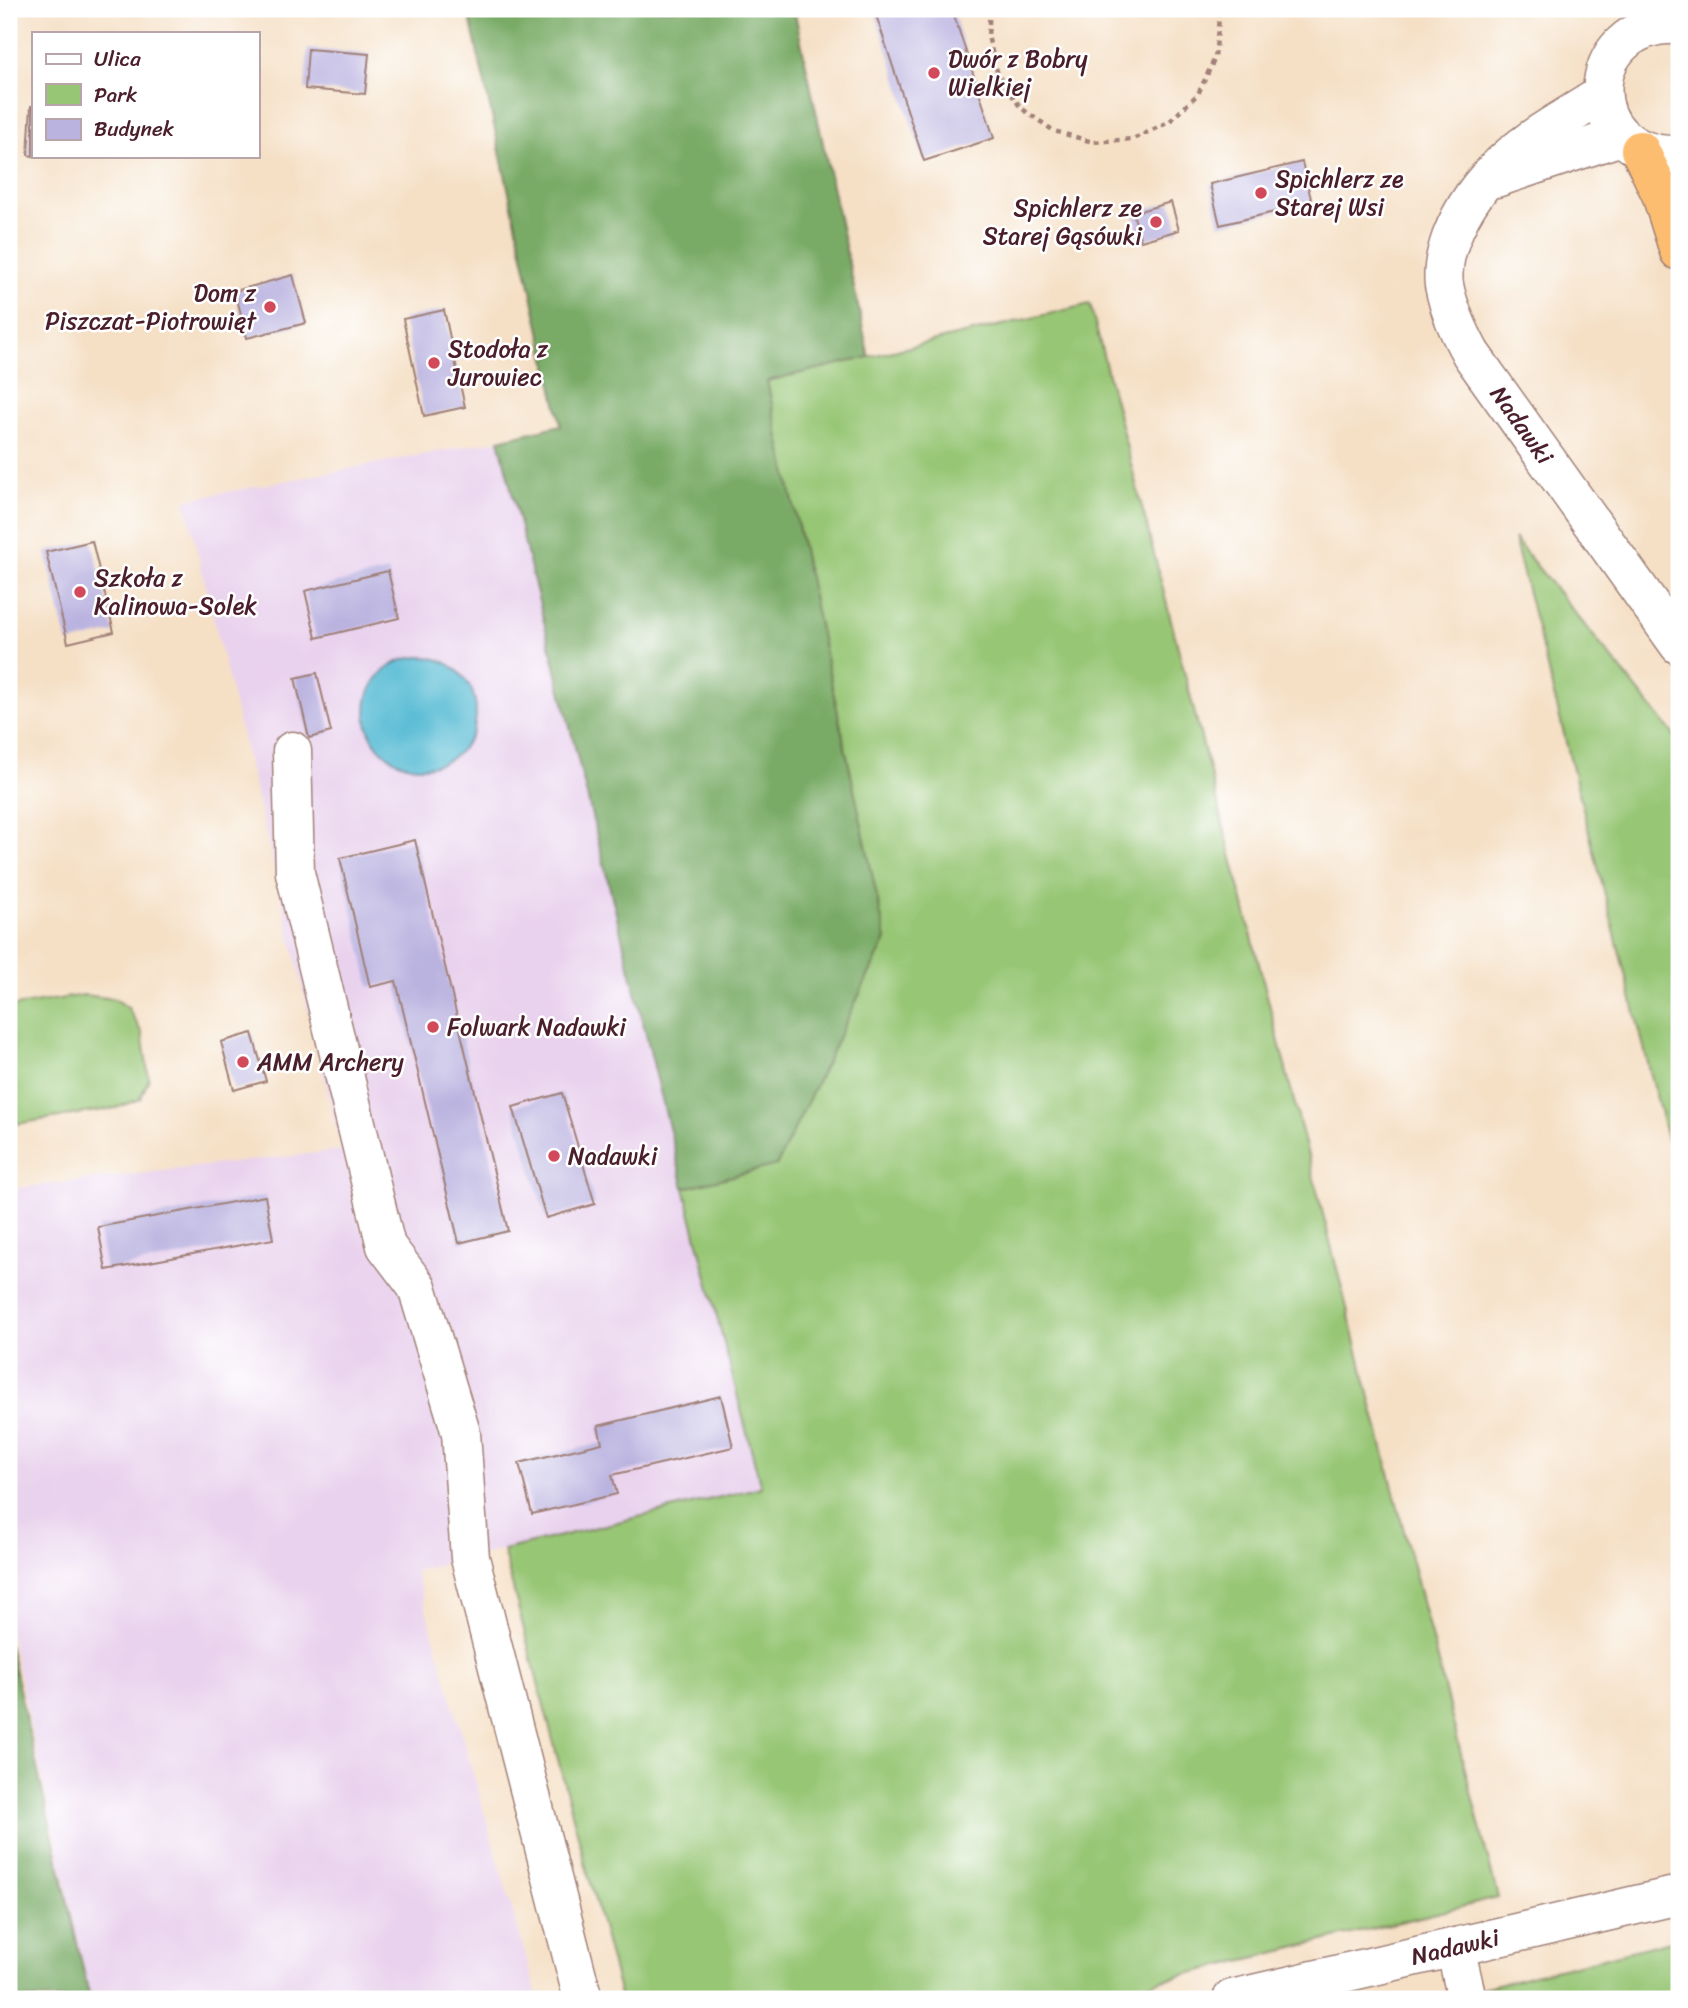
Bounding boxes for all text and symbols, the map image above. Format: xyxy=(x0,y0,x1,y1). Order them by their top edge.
legend xyxy=(32,32,259,158)
place label: Dwór z Bobry Wielkiej xyxy=(948,38,1088,108)
text: Ulica xyxy=(94,40,141,78)
marker: Dwór z Bobry Wielkiej xyxy=(926,65,942,81)
text: Park xyxy=(94,76,137,114)
text: Budynek xyxy=(94,110,175,148)
place label: Spichlerz ze Starej Wsi xyxy=(1275,158,1404,228)
marker: Spichlerz ze Starej Wsi xyxy=(1253,185,1269,201)
place label: Spichlerz ze Starej Gąsówki xyxy=(983,187,1143,257)
marker: Spichlerz ze Starej Gąsówki xyxy=(1148,214,1164,230)
place label: Dom z Piszczat-Piotrowięt xyxy=(45,272,257,342)
marker: Dom z Piszczat-Piotrowięt xyxy=(262,299,278,315)
place label: Stodoła z Jurowiec xyxy=(447,328,549,398)
marker: Stodoła z Jurowiec xyxy=(426,355,442,371)
street label: Nadawki xyxy=(1479,376,1565,474)
place label: Szkoła z Kalinowa-Solek xyxy=(94,557,257,627)
marker: Szkoła z Kalinowa-Solek xyxy=(72,584,88,600)
place label: Folwark Nadawki xyxy=(447,1006,627,1048)
marker: Folwark Nadawki xyxy=(425,1019,441,1035)
place label: AMM Archery xyxy=(256,1041,404,1083)
marker: AMM Archery xyxy=(235,1054,251,1070)
place label: Nadawki xyxy=(568,1135,658,1177)
marker: Nadawki xyxy=(546,1148,562,1164)
street label: Nadawki xyxy=(1407,1916,1504,1978)

